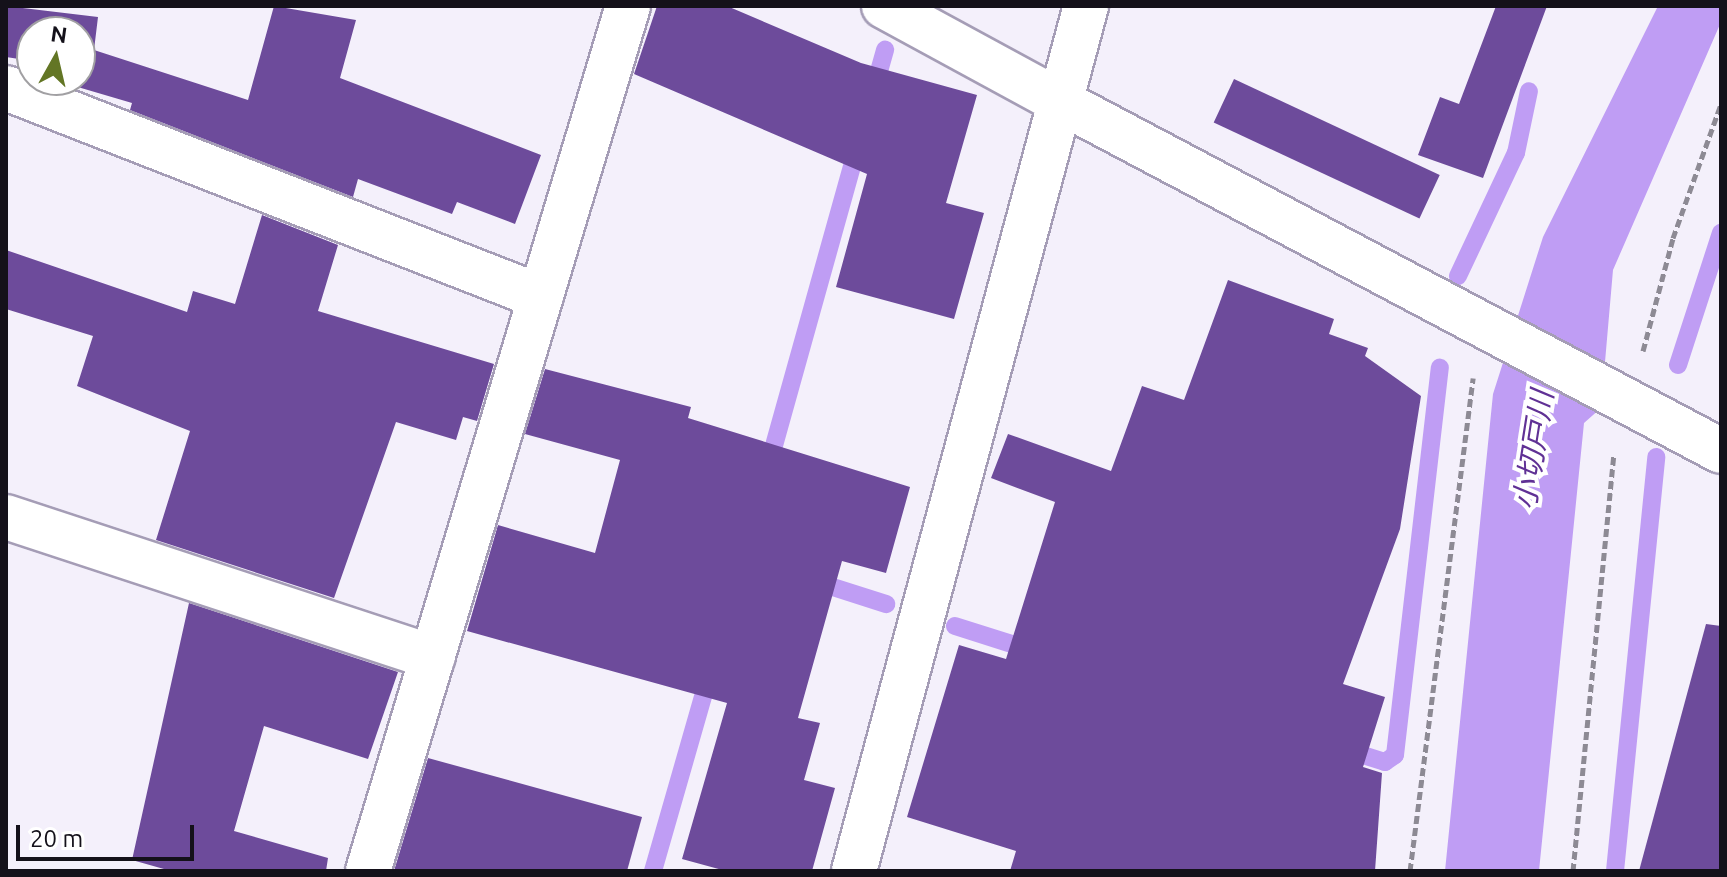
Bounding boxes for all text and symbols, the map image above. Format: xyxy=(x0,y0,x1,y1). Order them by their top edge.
north arrow xyxy=(16,16,96,96)
text: N xyxy=(49,20,69,47)
water label: 小切戸川 xyxy=(1506,388,1560,512)
scale bar xyxy=(20,809,198,859)
text: 20 m xyxy=(30,825,83,852)

